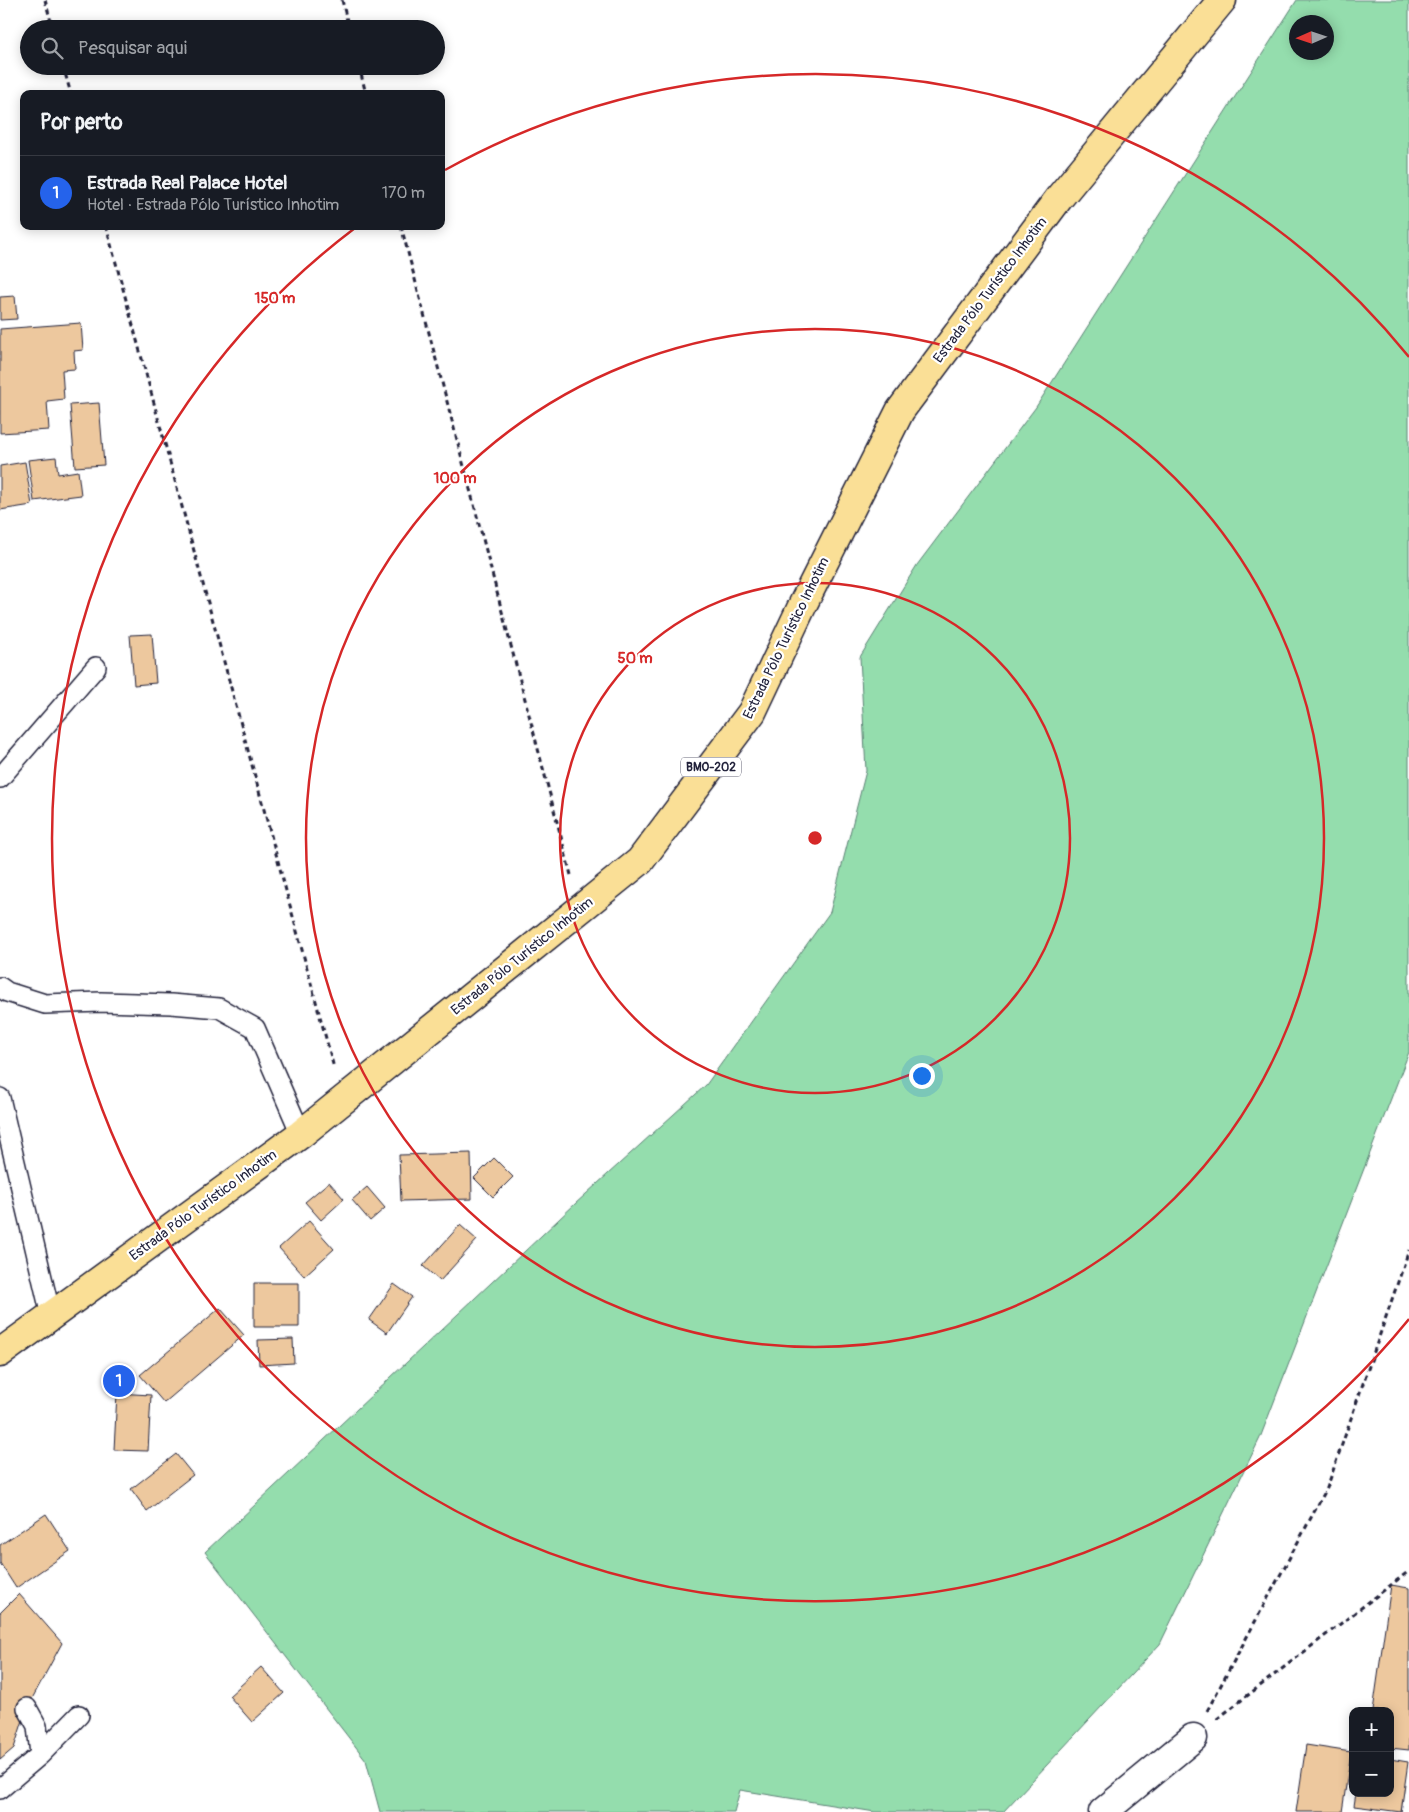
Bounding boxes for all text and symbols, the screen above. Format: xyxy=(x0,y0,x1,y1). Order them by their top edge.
north arrow xyxy=(1289,15,1334,60)
search box xyxy=(20,20,445,75)
icon: search xyxy=(38,34,66,62)
text: Pesquisar aqui xyxy=(78,36,187,60)
text: Por perto xyxy=(40,109,122,136)
text: Estrada Real Palace Hotel xyxy=(87,171,288,195)
text: 1 xyxy=(53,183,59,203)
text: 170 m xyxy=(382,183,425,203)
text: Hotel · Estrada Pólo Turístico Inhotim xyxy=(87,195,339,215)
street label: Estrada Pólo Turístico Inhotim xyxy=(930,214,1050,366)
text: 150 m xyxy=(255,289,295,308)
text: 100 m xyxy=(434,469,476,488)
street label: Estrada Pólo Turístico Inhotim xyxy=(739,554,833,722)
text: 50 m xyxy=(618,649,652,668)
road number: BMO-202 xyxy=(681,758,741,776)
centre of rings xyxy=(806,829,824,847)
street label: Estrada Pólo Turístico Inhotim xyxy=(448,893,596,1019)
your location xyxy=(909,1063,935,1089)
street label: Estrada Pólo Turístico Inhotim xyxy=(126,1146,280,1264)
pin: 1 xyxy=(103,1362,135,1400)
map controls xyxy=(1349,1707,1394,1797)
button: + xyxy=(1349,1707,1394,1752)
button: − xyxy=(1349,1752,1394,1797)

